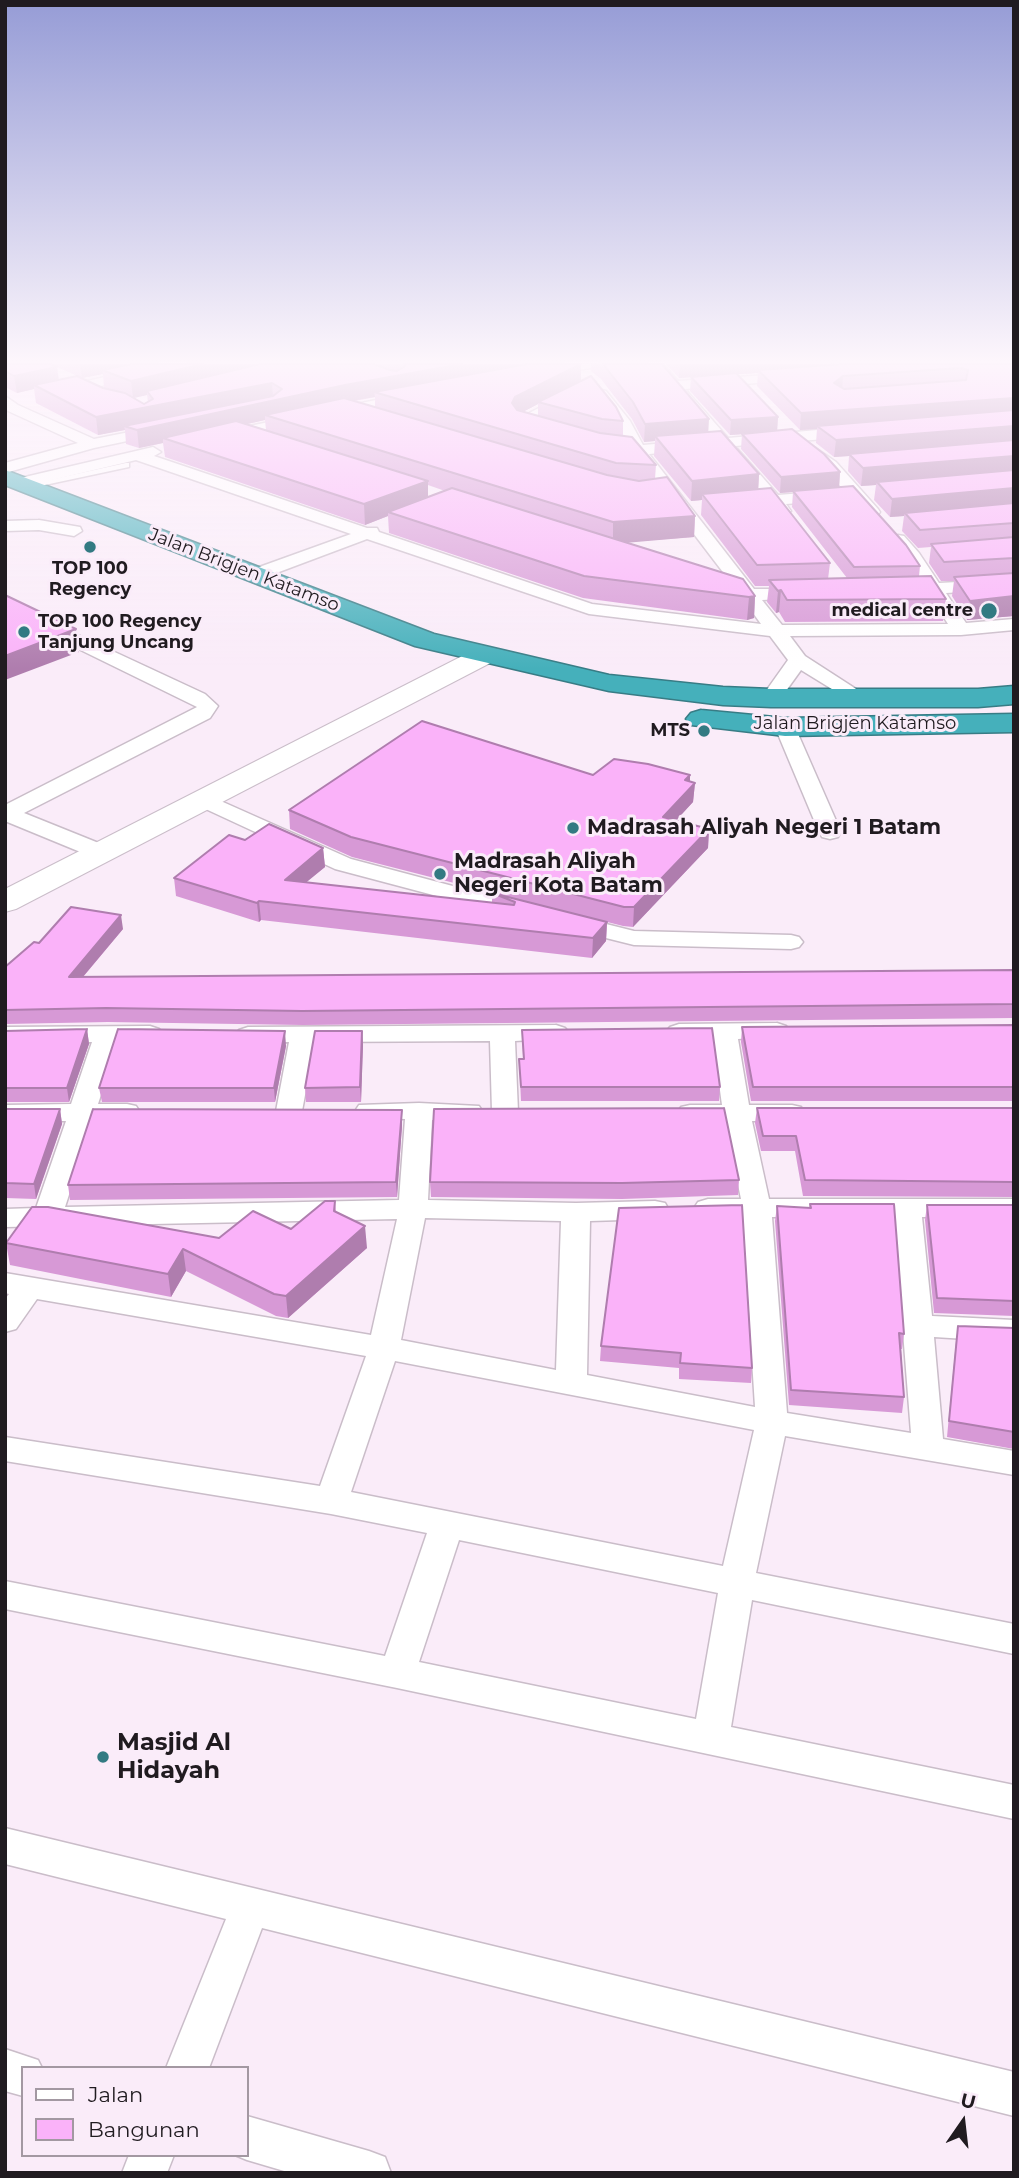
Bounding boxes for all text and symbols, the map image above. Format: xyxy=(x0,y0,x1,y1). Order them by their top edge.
street label: Jalan Brigjen Katamso xyxy=(146,524,342,616)
marker: TOP 100 Regency xyxy=(82,539,98,555)
place label: TOP 100 Regency xyxy=(49,558,131,600)
place label: medical centre xyxy=(831,600,973,622)
marker: medical centre xyxy=(979,601,999,621)
place label: TOP 100 Regency Tanjung Uncang xyxy=(38,611,201,654)
marker: TOP 100 Regency Tanjung Uncang xyxy=(16,624,32,640)
street label: Jalan Brigjen Katamso xyxy=(754,713,956,735)
place label: MTS xyxy=(650,720,690,742)
marker: MTS xyxy=(696,723,712,739)
place label: Madrasah Aliyah Negeri 1 Batam xyxy=(587,815,941,841)
marker: Madrasah Aliyah Negeri 1 Batam xyxy=(565,820,581,836)
place label: Madrasah Aliyah Negeri Kota Batam xyxy=(454,849,663,899)
marker: Madrasah Aliyah Negeri Kota Batam xyxy=(432,866,448,882)
place label: Masjid Al Hidayah xyxy=(117,1729,231,1785)
marker: Masjid Al Hidayah xyxy=(95,1749,111,1765)
legend xyxy=(21,2066,248,2157)
text: Jalan xyxy=(88,2082,143,2107)
north arrow xyxy=(928,2087,998,2157)
text: U xyxy=(958,2088,978,2114)
text: Bangunan xyxy=(88,2117,200,2142)

